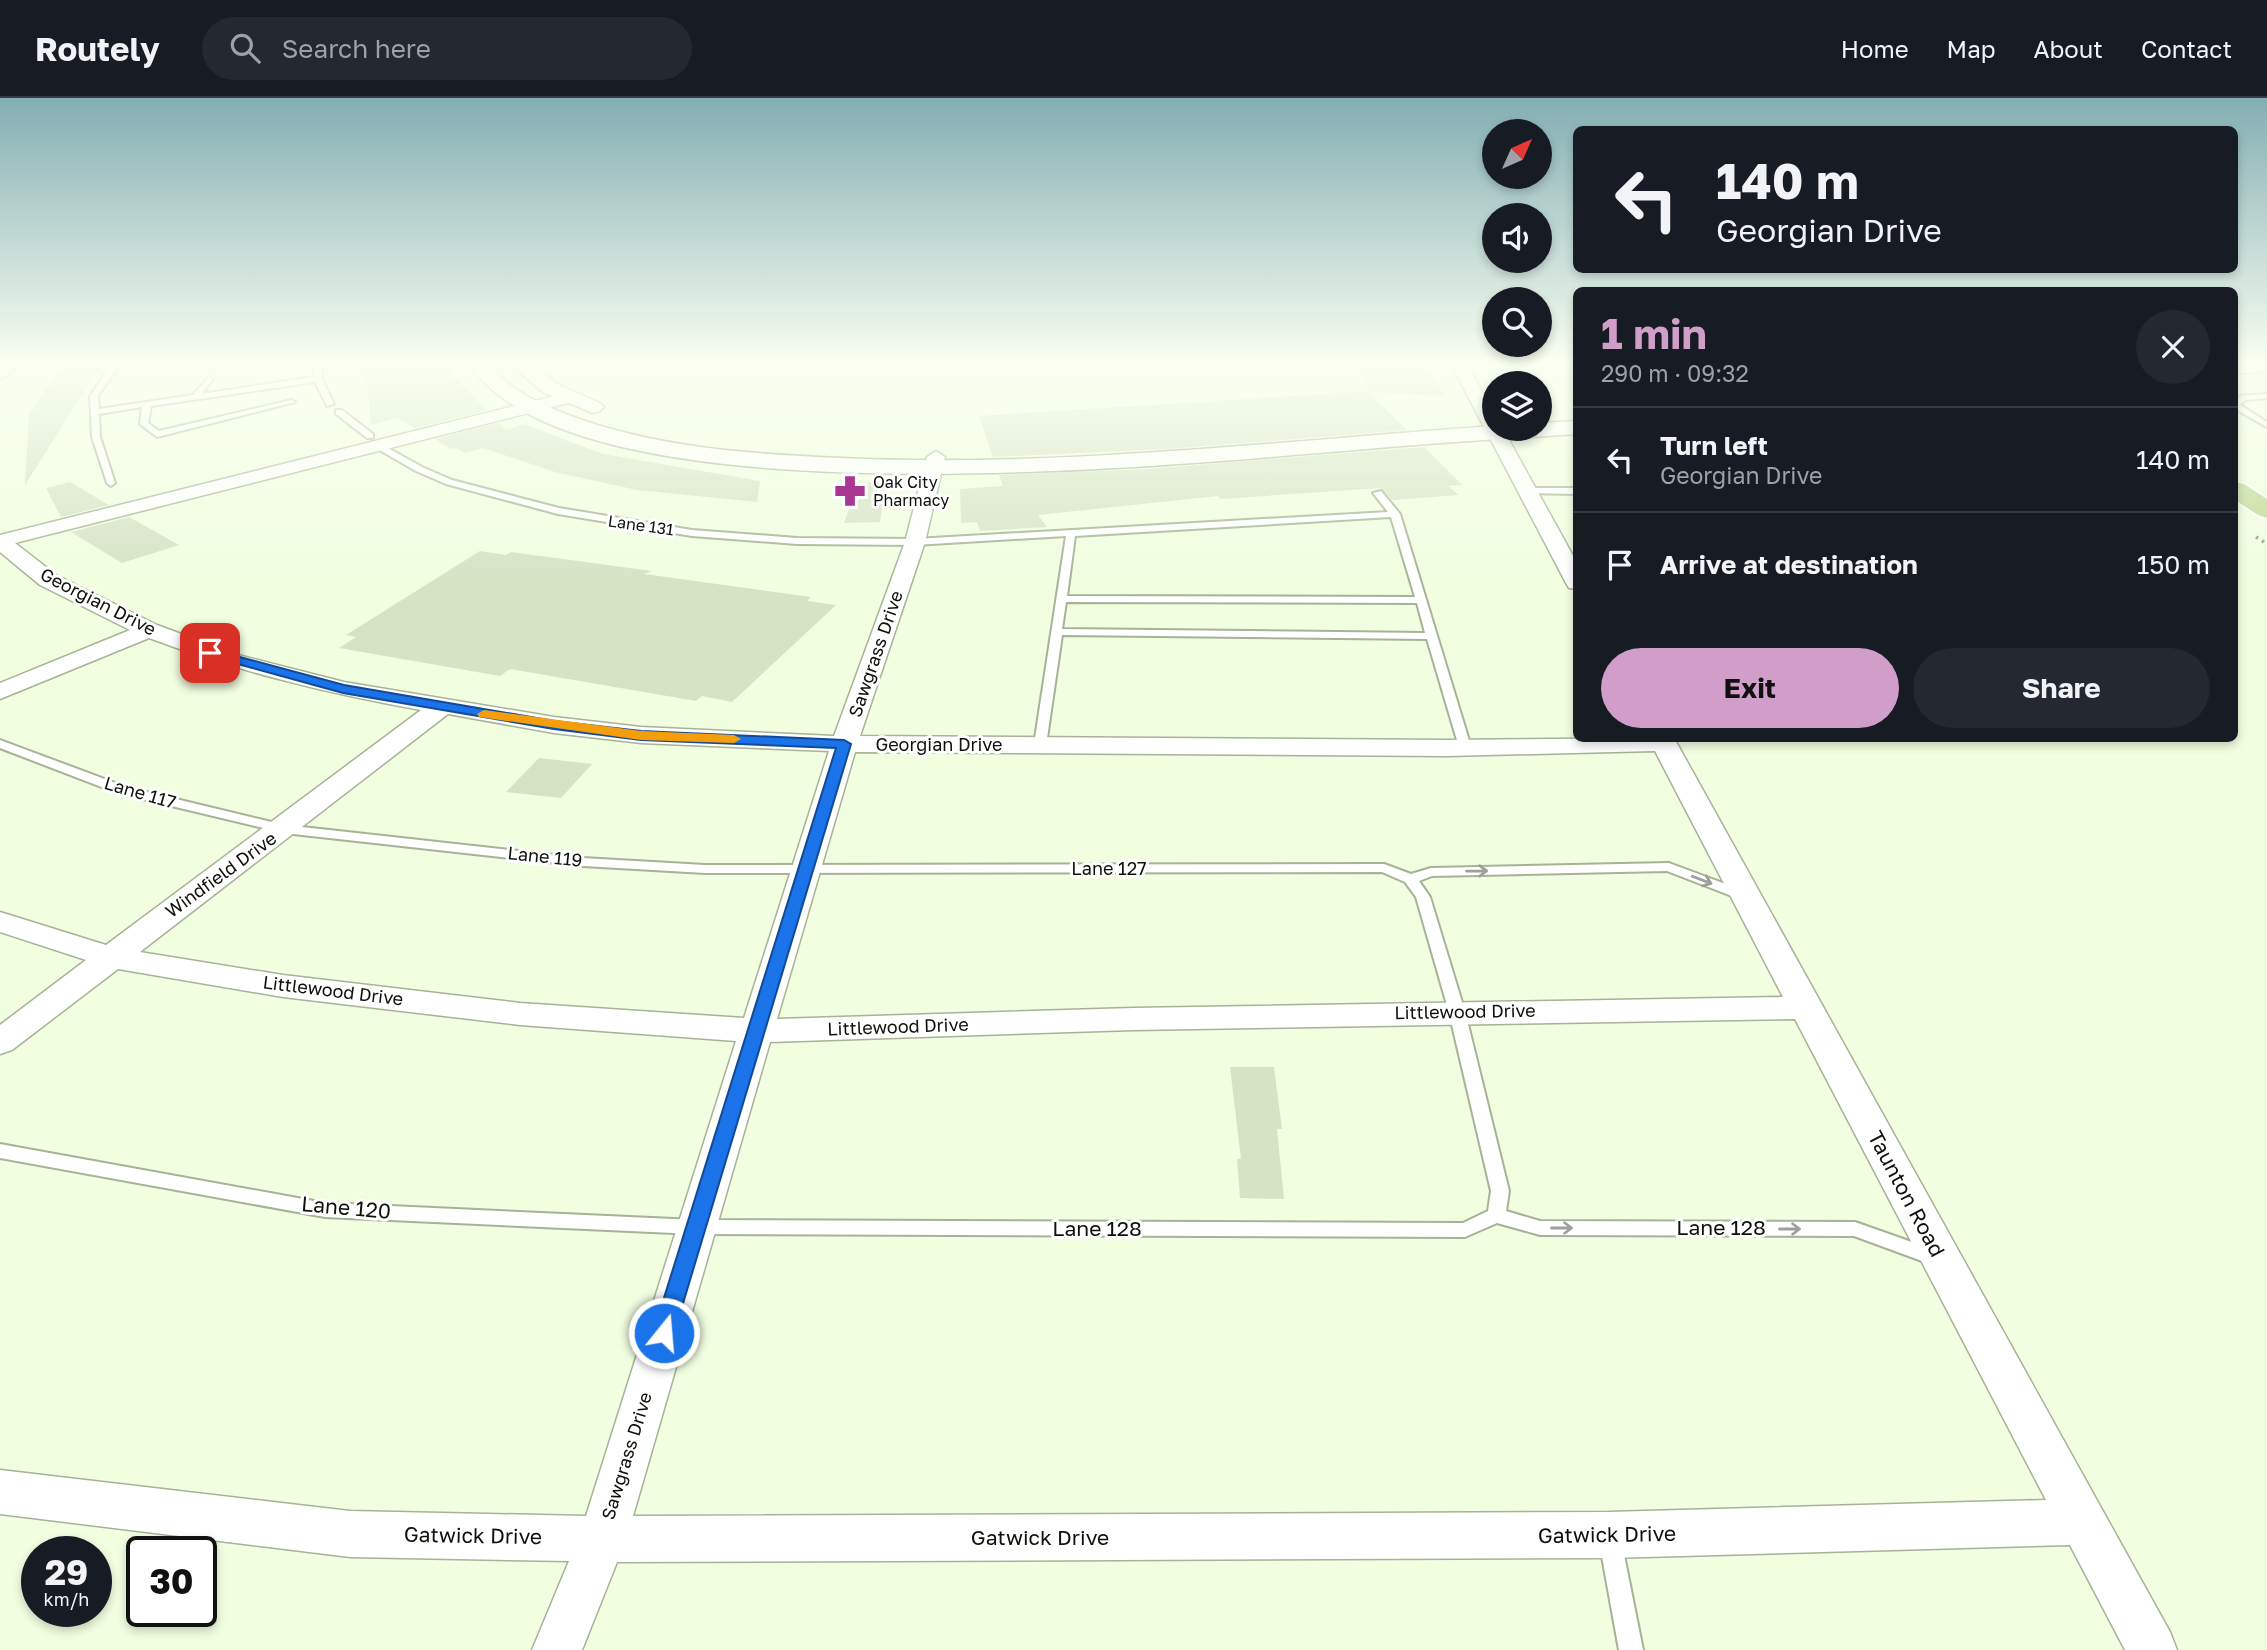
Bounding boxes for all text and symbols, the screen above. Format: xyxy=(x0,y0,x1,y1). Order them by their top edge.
search box xyxy=(202,17,692,80)
text: Routely xyxy=(35,29,160,68)
icon: search xyxy=(226,29,264,67)
text: Search here xyxy=(282,33,431,64)
text: Home xyxy=(1841,34,1909,63)
text: Map xyxy=(1947,34,1996,63)
text: About xyxy=(2034,34,2103,63)
text: Contact xyxy=(2141,34,2232,63)
north arrow xyxy=(1482,119,1552,189)
map controls xyxy=(1482,119,1552,441)
text: 140 m xyxy=(1716,151,1859,210)
icon: left xyxy=(1601,154,1692,245)
button: sound xyxy=(1482,203,1552,273)
text: Georgian Drive xyxy=(1716,211,1942,249)
button: search xyxy=(1482,287,1552,357)
text: 1 min xyxy=(1601,308,1707,358)
button: close xyxy=(2136,310,2210,384)
text: 290 m · 09:32 xyxy=(1601,359,1749,387)
button: layers xyxy=(1482,371,1552,441)
text: Turn left xyxy=(1660,430,1768,461)
icon: left xyxy=(1601,441,1639,479)
text: 140 m xyxy=(2136,444,2210,475)
text: Georgian Drive xyxy=(1660,461,1822,489)
place label: Oak City Pharmacy xyxy=(873,472,949,510)
pharmacy icon: Oak City Pharmacy xyxy=(833,474,867,508)
street label: Lane 131 xyxy=(607,510,675,540)
icon: arrive xyxy=(1601,546,1639,584)
text: Arrive at destination xyxy=(1660,549,1918,580)
text: 150 m xyxy=(2137,549,2210,580)
street label: Georgian Drive xyxy=(37,562,160,640)
street label: Sawgrass Drive xyxy=(843,588,907,720)
pin xyxy=(180,623,240,683)
icon: arrive xyxy=(191,634,229,672)
button: Exit xyxy=(1601,648,1899,728)
button: Share xyxy=(1913,648,2210,728)
street label: Georgian Drive xyxy=(875,733,1003,755)
street label: Lane 117 xyxy=(102,771,179,813)
street label: Windfield Drive xyxy=(161,827,280,922)
street label: Lane 119 xyxy=(507,841,584,871)
street label: Lane 127 xyxy=(1071,857,1147,879)
one-way arrow xyxy=(1465,864,1488,878)
one-way arrow xyxy=(1691,875,1713,887)
street label: Littlewood Drive xyxy=(262,970,405,1010)
street label: Littlewood Drive xyxy=(1394,999,1536,1023)
street label: Littlewood Drive xyxy=(827,1013,969,1039)
street label: Taunton Road xyxy=(1863,1126,1951,1261)
street label: Lane 120 xyxy=(300,1190,392,1224)
street label: Lane 128 xyxy=(1676,1214,1766,1240)
street label: Lane 128 xyxy=(1052,1215,1142,1241)
one-way arrow xyxy=(1551,1221,1574,1235)
one-way arrow xyxy=(1778,1222,1801,1236)
position arrow xyxy=(627,1296,701,1370)
street label: Sawgrass Drive xyxy=(596,1389,656,1522)
street label: Gatwick Drive xyxy=(1538,1520,1676,1548)
street label: Gatwick Drive xyxy=(404,1521,542,1549)
street label: Gatwick Drive xyxy=(971,1524,1109,1550)
speed limit sign: 30 xyxy=(126,1536,217,1627)
text: 29 xyxy=(45,1551,88,1593)
text: km/h xyxy=(44,1588,89,1610)

